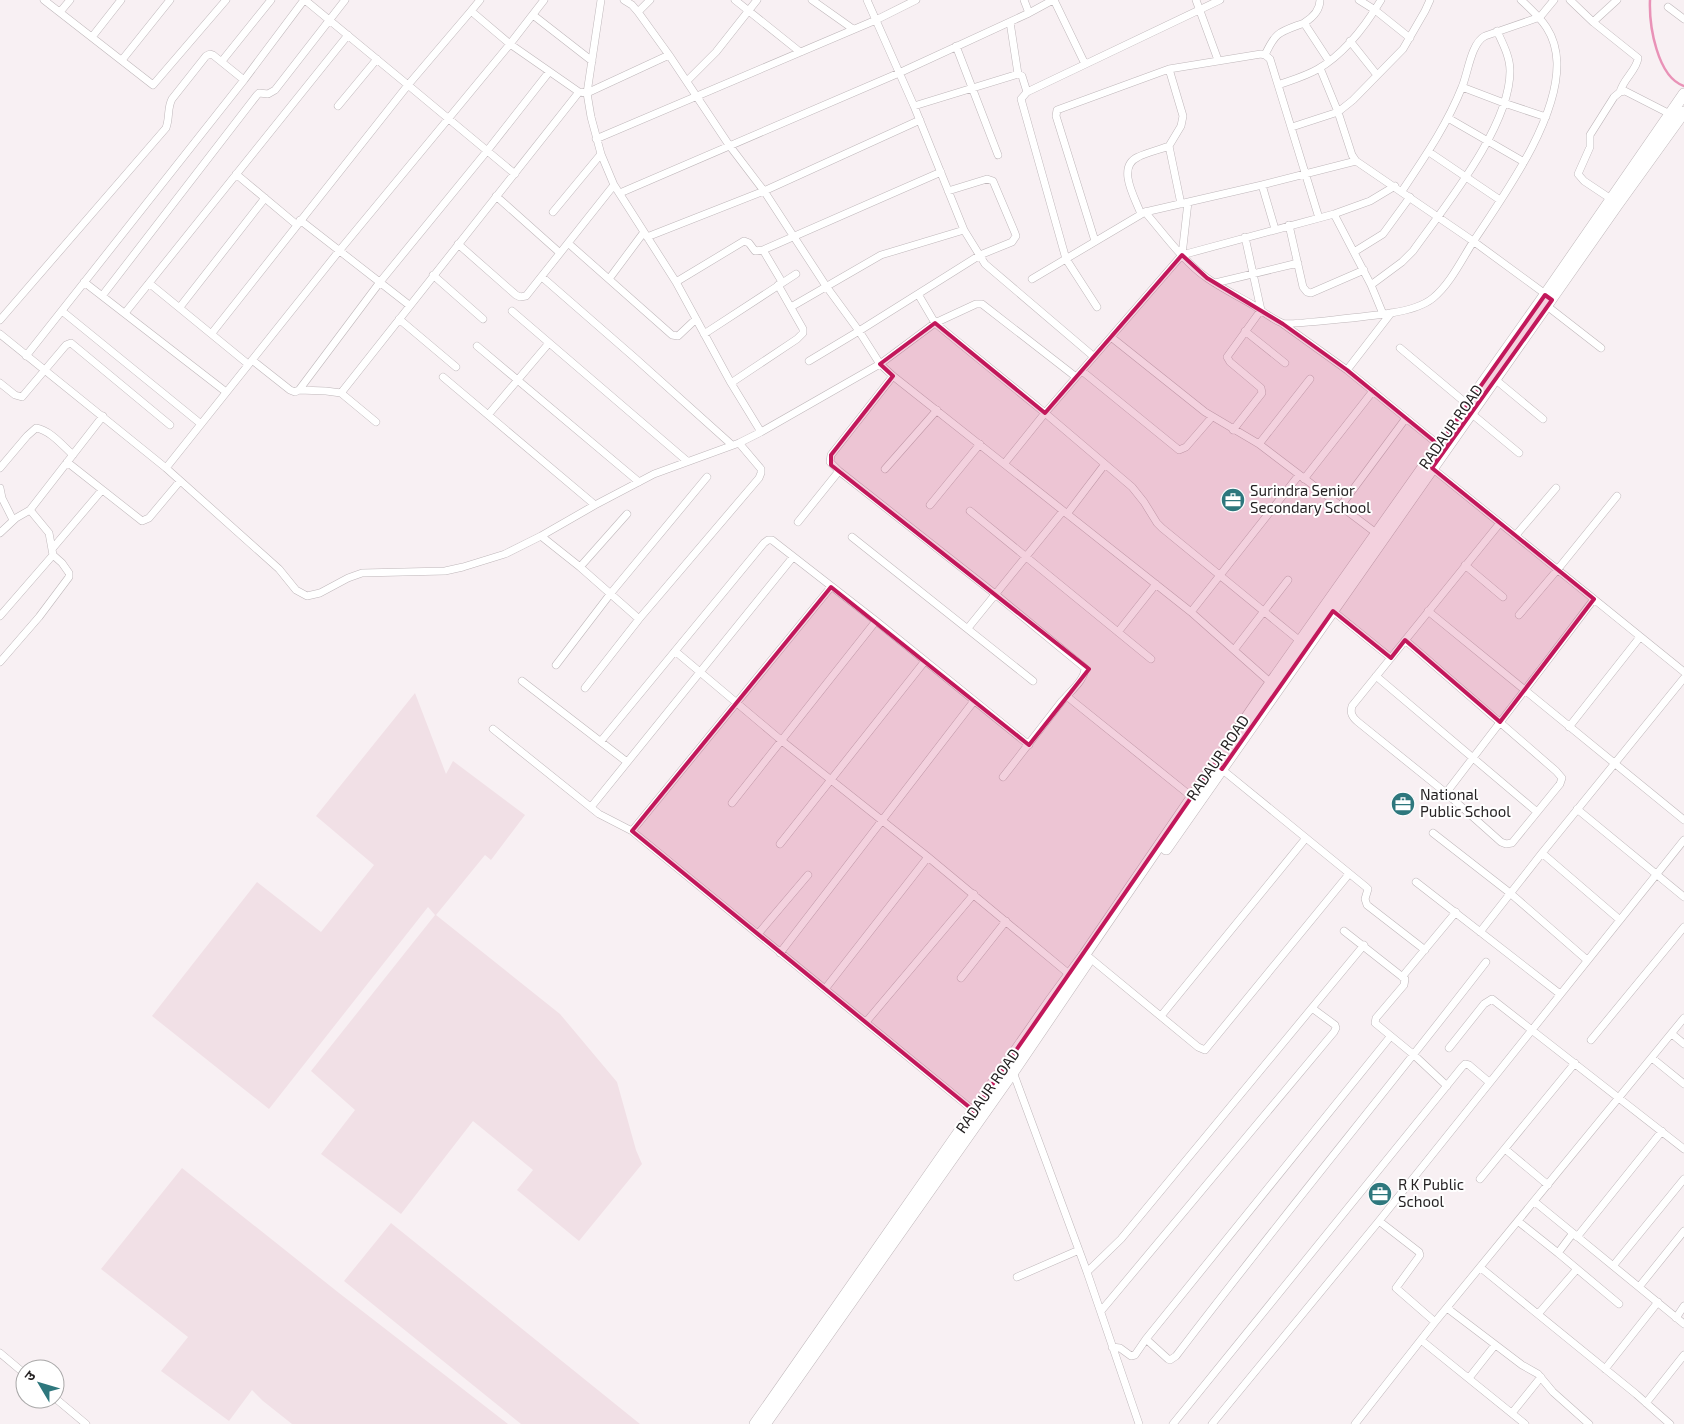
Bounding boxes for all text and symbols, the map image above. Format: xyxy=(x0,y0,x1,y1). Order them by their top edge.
street label: RADAUR ROAD xyxy=(1414,381,1486,472)
place label: Surindra Senior Secondary School xyxy=(1250,481,1371,516)
office icon: Surindra Senior Secondary School xyxy=(1220,487,1246,513)
street label: RADAUR ROAD xyxy=(1182,711,1252,803)
place label: National Public School xyxy=(1420,785,1511,820)
office icon: National Public School xyxy=(1390,791,1416,817)
street label: RADAUR ROAD xyxy=(951,1045,1023,1136)
place label: R K Public School xyxy=(1398,1175,1464,1210)
office icon: R K Public School xyxy=(1367,1181,1393,1207)
north arrow xyxy=(15,1359,65,1409)
text: उ xyxy=(20,1367,39,1384)

